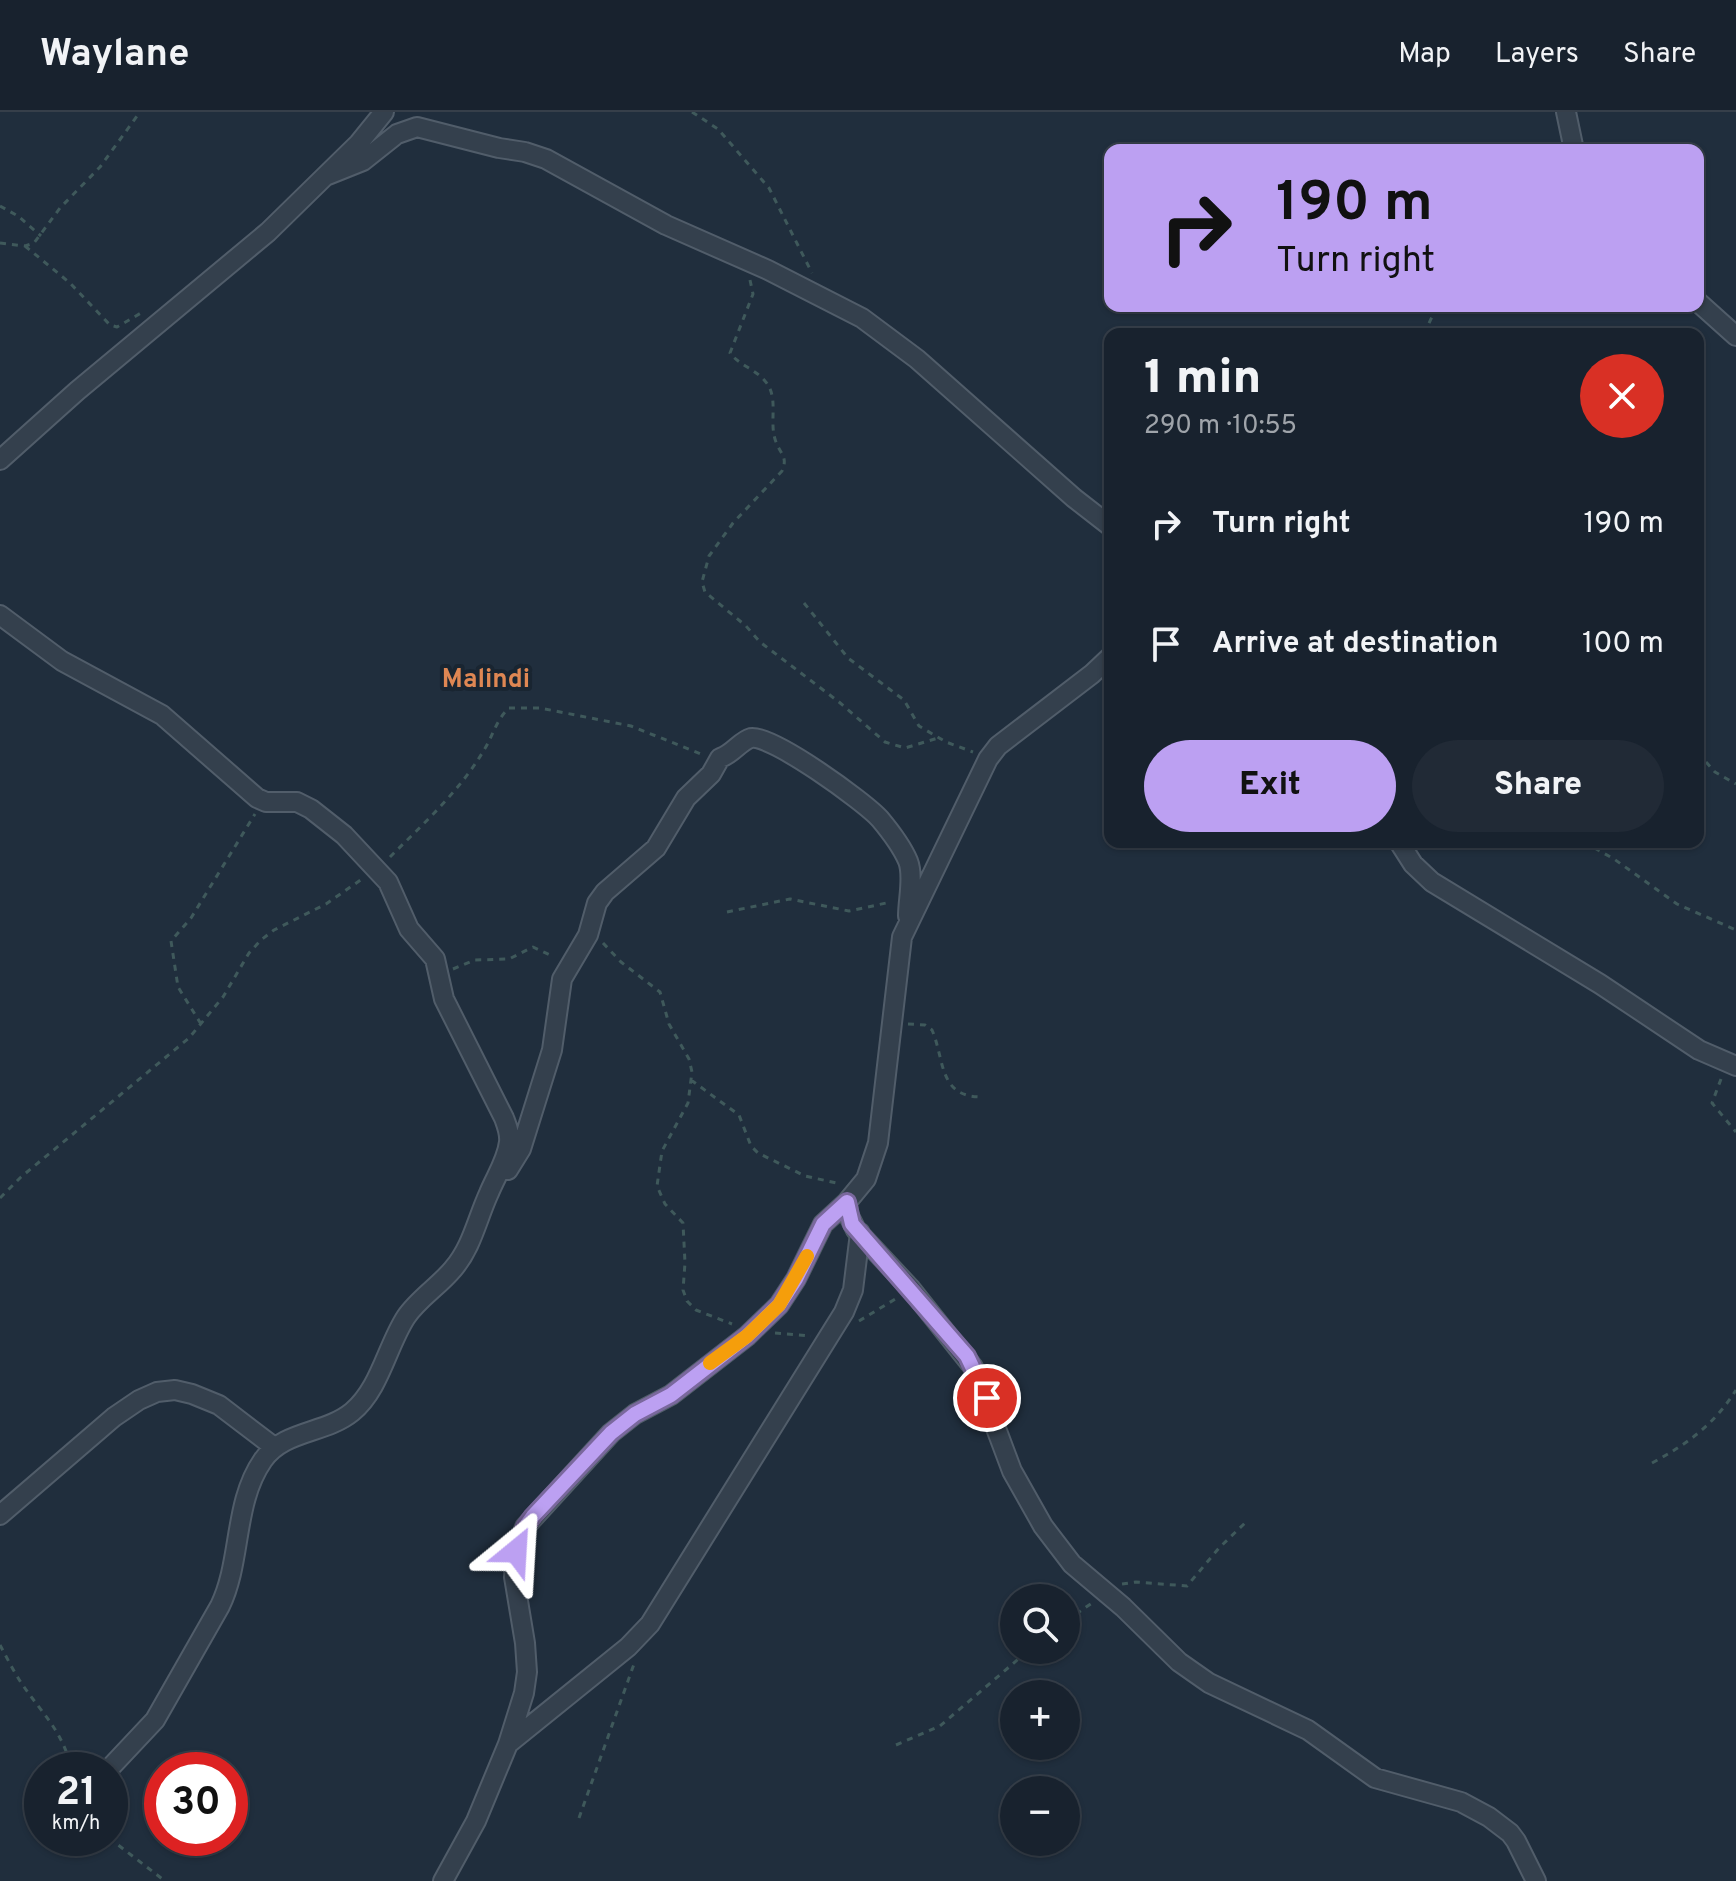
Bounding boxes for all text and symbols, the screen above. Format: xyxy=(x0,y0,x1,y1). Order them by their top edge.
text: Waylane xyxy=(40,31,189,80)
text: Map xyxy=(1398,37,1451,73)
text: Layers xyxy=(1495,37,1579,73)
text: Share xyxy=(1623,37,1696,73)
text: 190 m xyxy=(1276,170,1433,240)
icon: right xyxy=(1144,176,1248,280)
text: Turn right xyxy=(1276,239,1435,285)
text: 1 min xyxy=(1144,350,1261,410)
button: close xyxy=(1580,354,1664,438)
text: 290 m · 10:55 xyxy=(1144,410,1297,443)
icon: right xyxy=(1144,502,1188,546)
text: Turn right xyxy=(1212,506,1350,543)
text: 190 m xyxy=(1583,506,1664,543)
icon: arrive xyxy=(1144,622,1188,666)
text: Arrive at destination xyxy=(1212,626,1498,663)
text: 100 m xyxy=(1582,626,1664,663)
district label: Malindi xyxy=(442,664,530,697)
button: Exit xyxy=(1144,740,1396,832)
button: Share xyxy=(1412,740,1664,832)
pin xyxy=(953,1364,1021,1432)
icon: arrive xyxy=(965,1376,1009,1420)
position arrow xyxy=(474,1509,558,1593)
map controls xyxy=(1000,1584,1080,1856)
button: search xyxy=(1000,1584,1080,1664)
button: + xyxy=(1000,1680,1080,1760)
speed limit sign: 30 xyxy=(144,1752,248,1856)
text: 21 xyxy=(56,1769,96,1819)
button: − xyxy=(1000,1776,1080,1856)
text: km/h xyxy=(52,1811,100,1837)

